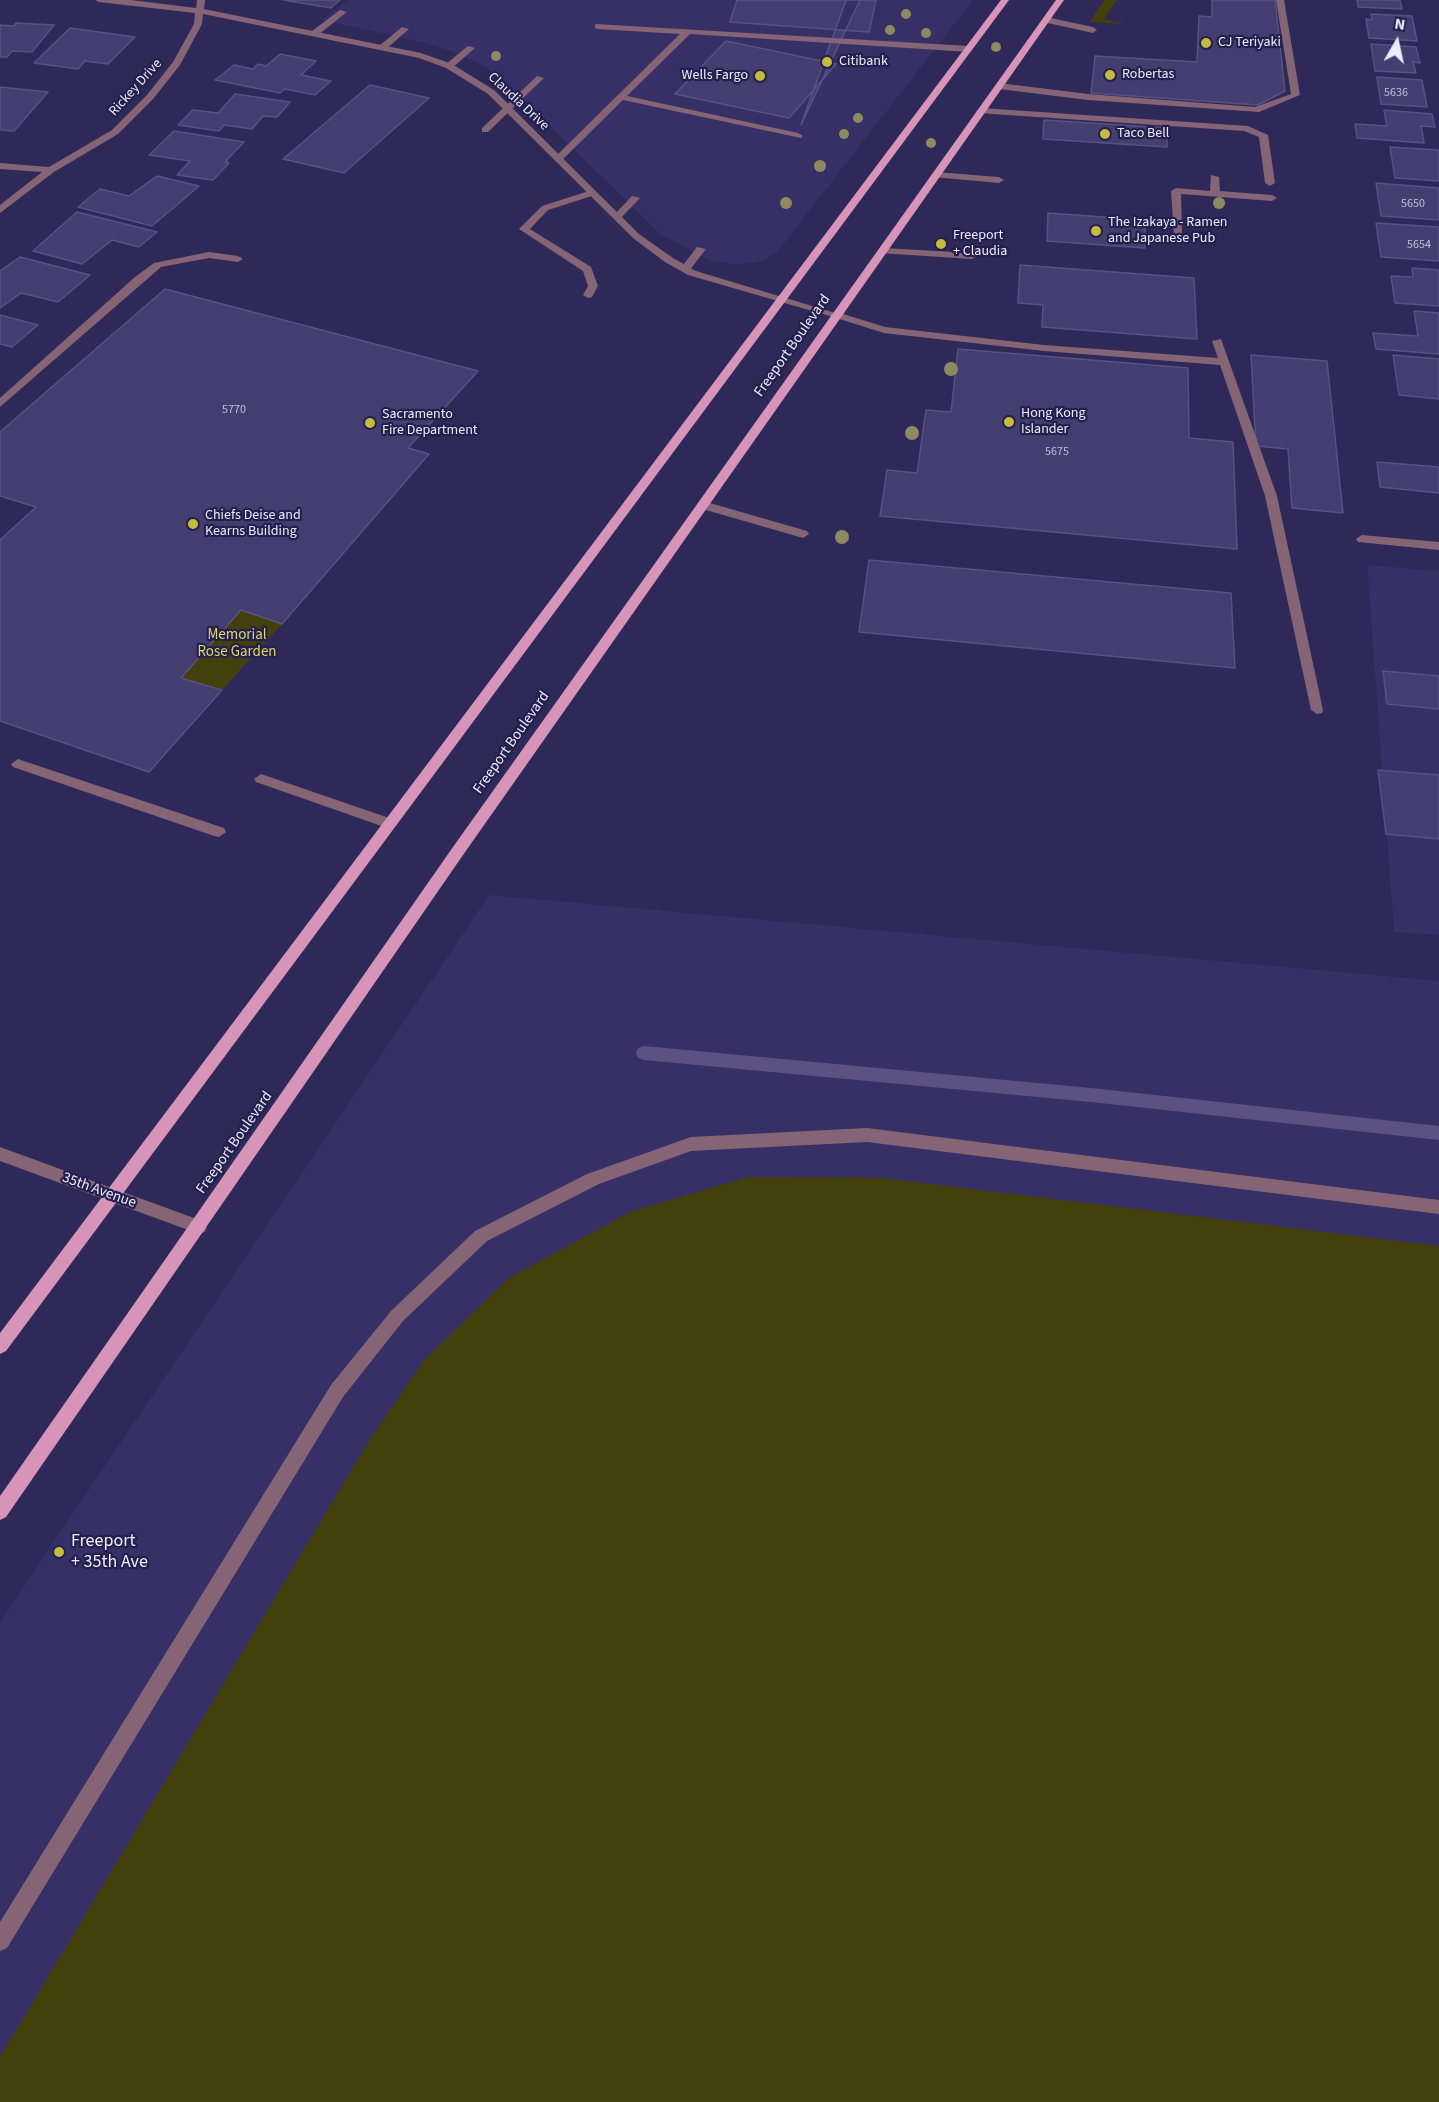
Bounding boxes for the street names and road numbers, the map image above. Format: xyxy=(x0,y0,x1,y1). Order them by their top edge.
street label: Rickey Drive xyxy=(106,56,166,120)
street label: Claudia Drive xyxy=(484,69,552,135)
street label: Freeport Boulevard xyxy=(751,291,835,401)
street label: Freeport Boulevard xyxy=(470,688,554,798)
street label: Freeport Boulevard xyxy=(193,1088,277,1198)
street label: 35th Avenue xyxy=(60,1169,138,1213)

